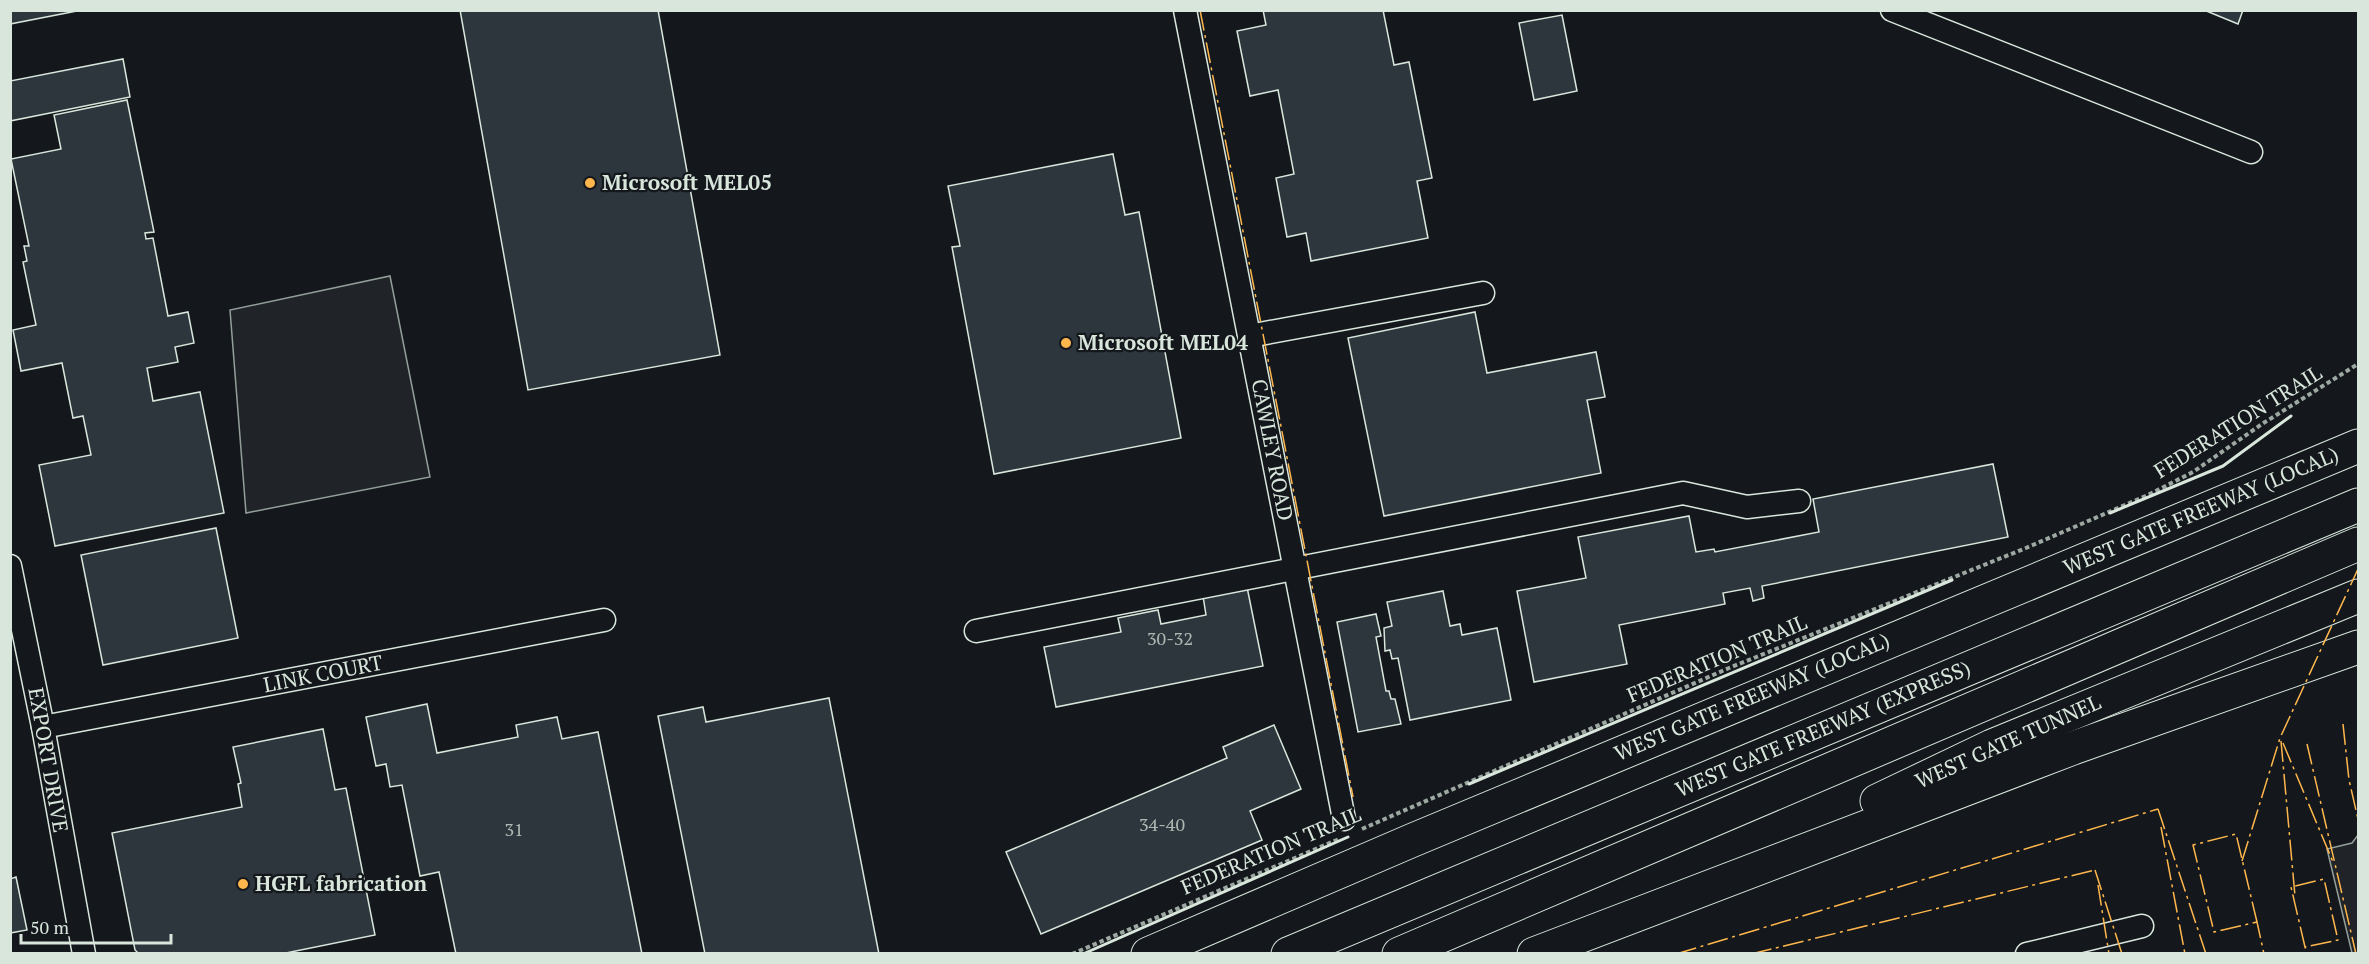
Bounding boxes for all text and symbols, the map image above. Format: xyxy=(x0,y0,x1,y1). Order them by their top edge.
place label: Microsoft MEL05 xyxy=(602,168,772,196)
marker: Microsoft MEL05 xyxy=(583,176,597,190)
place label: Microsoft MEL04 xyxy=(1078,328,1248,356)
marker: Microsoft MEL04 xyxy=(1059,336,1073,350)
street label: FEDERATION TRAIL xyxy=(2148,358,2327,484)
street label: CAWLEY ROAD xyxy=(1246,377,1300,523)
street label: WEST GATE FREEWAY (LOCAL) xyxy=(2059,439,2343,581)
street label: FEDERATION TRAIL xyxy=(1622,607,1811,709)
street label: WEST GATE FREEWAY (LOCAL) xyxy=(1610,625,1894,767)
house number: 30-32 xyxy=(1147,626,1193,650)
street label: LINK COURT xyxy=(261,648,385,698)
street label: WEST GATE FREEWAY (EXPRESS) xyxy=(1671,653,1974,803)
street label: EXPORT DRIVE xyxy=(22,685,76,835)
street label: WEST GATE TUNNEL xyxy=(1910,687,2105,795)
street label: FEDERATION TRAIL xyxy=(1176,799,1365,901)
house number: 34-40 xyxy=(1139,812,1185,836)
house number: 31 xyxy=(504,817,524,841)
place label: HGFL fabrication xyxy=(255,869,428,897)
marker: HGFL fabrication xyxy=(236,877,250,891)
scale bar xyxy=(21,907,171,945)
text: 50 m xyxy=(30,915,70,939)

